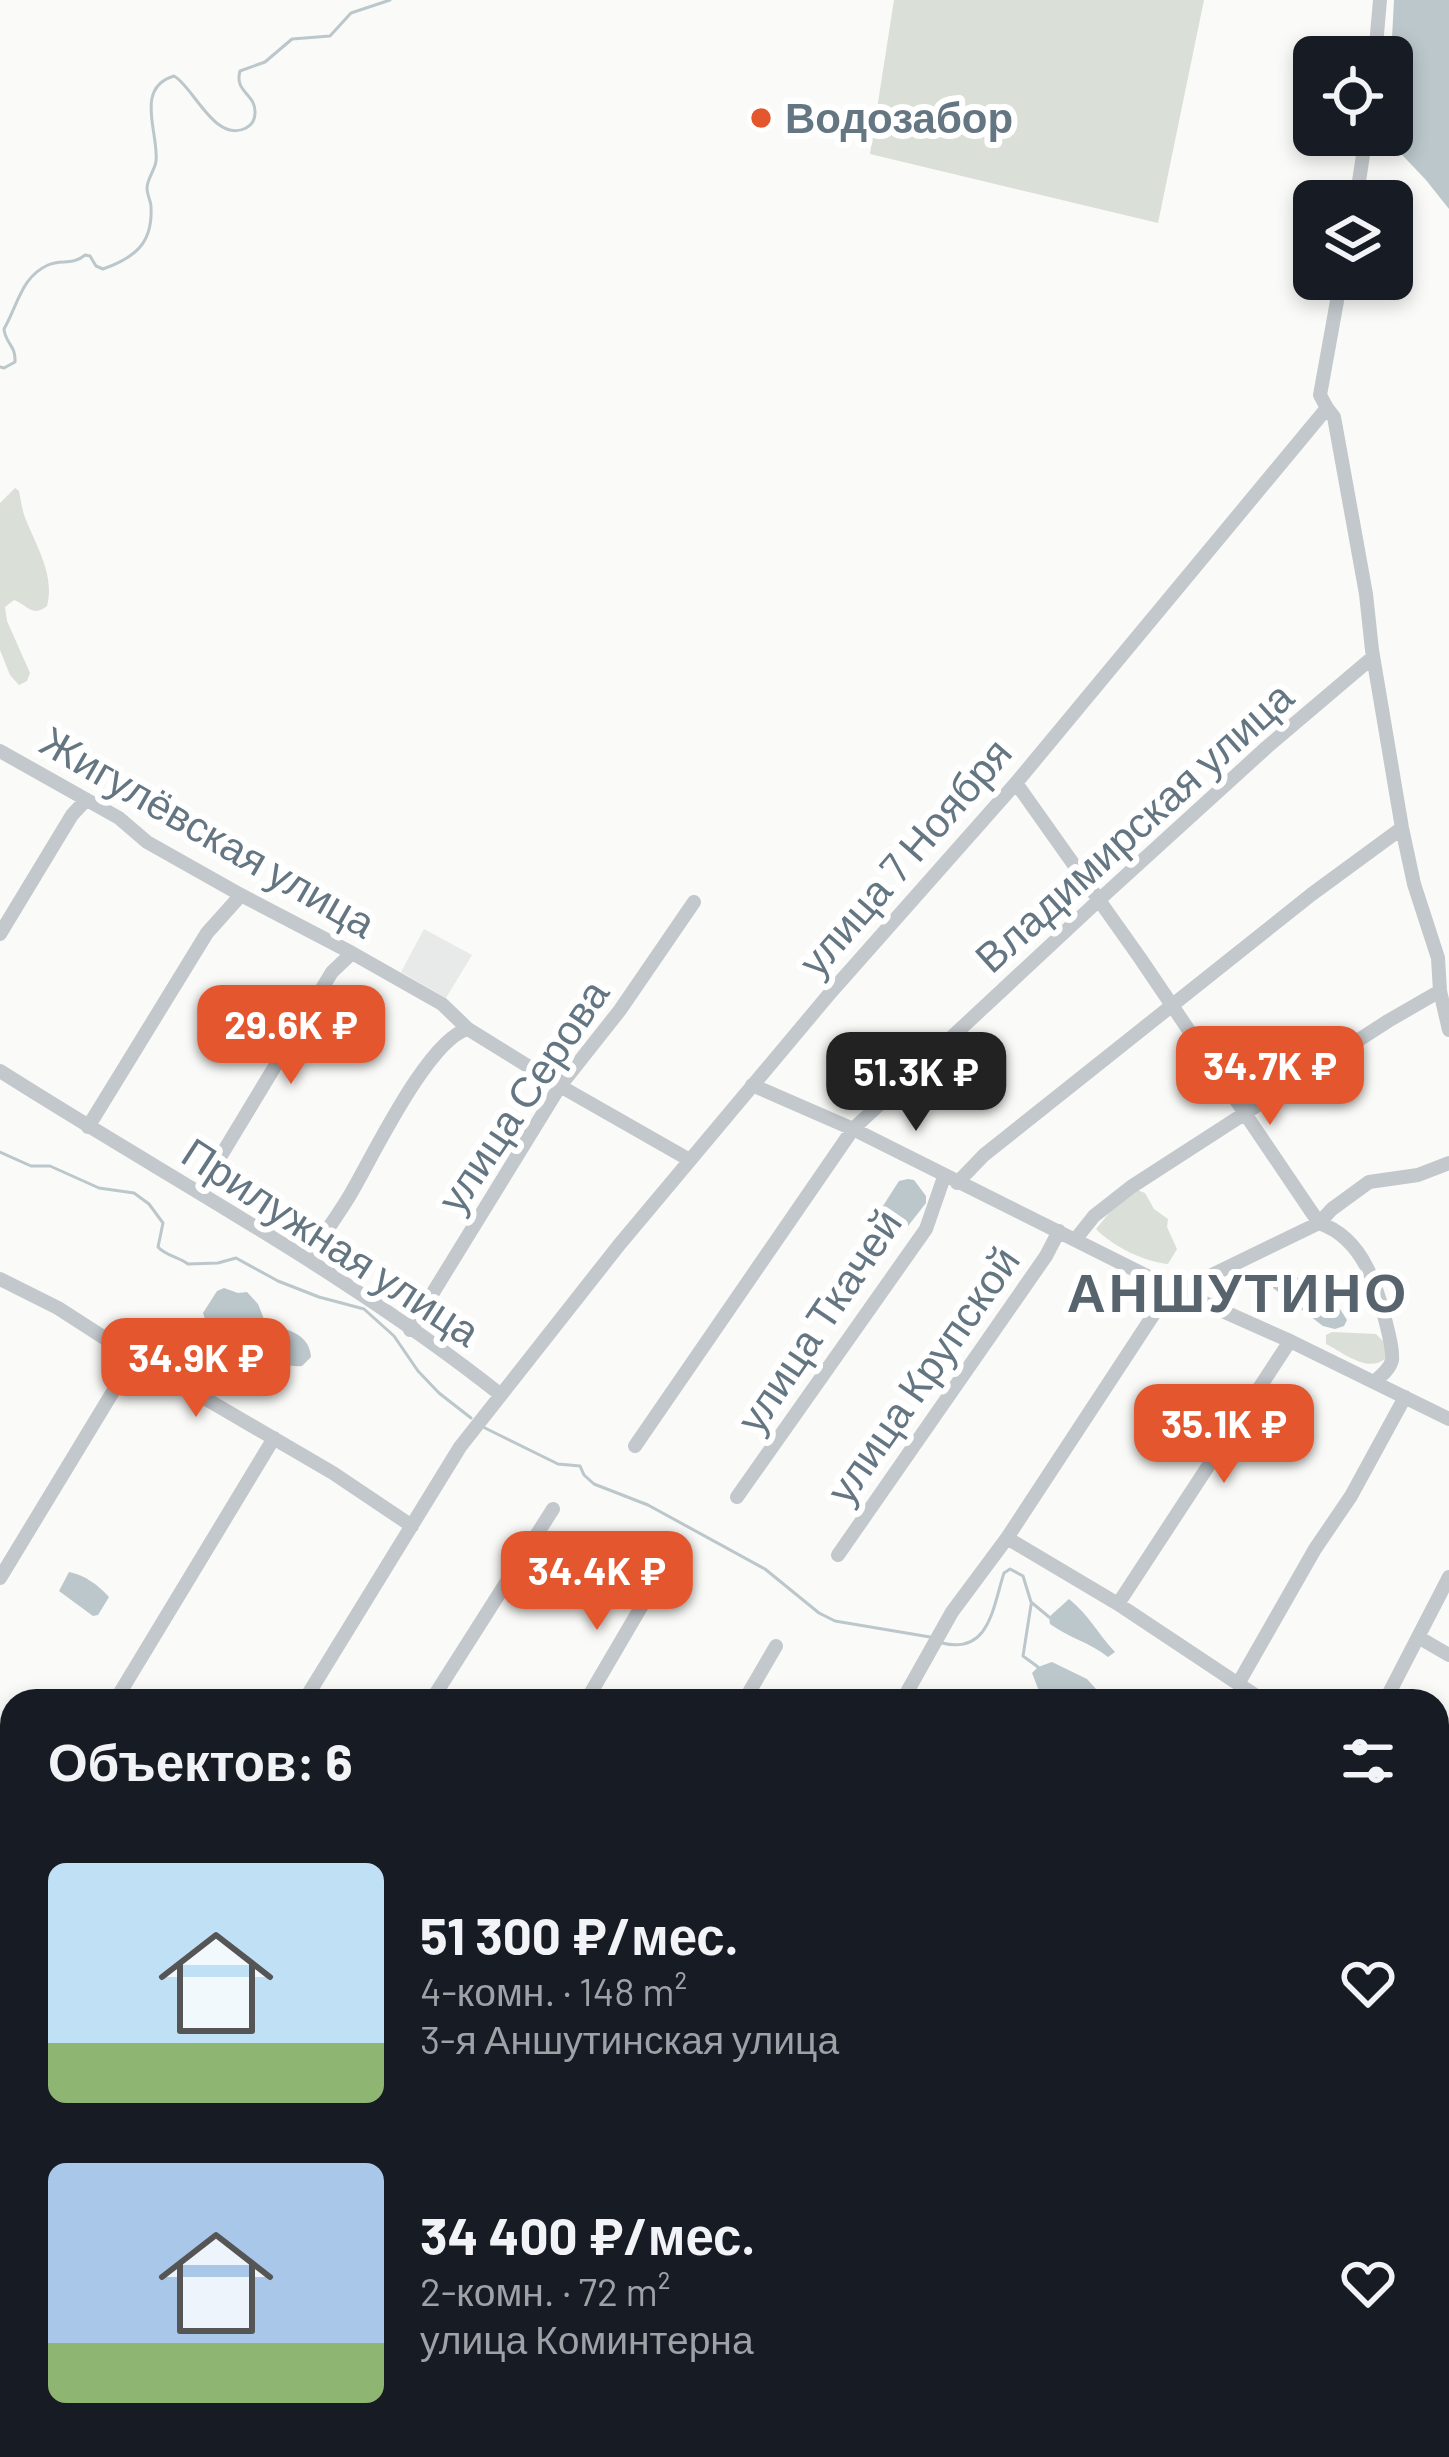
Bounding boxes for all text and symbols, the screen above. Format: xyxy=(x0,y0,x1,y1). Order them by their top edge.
map controls xyxy=(1293,36,1413,300)
button: locate xyxy=(1293,36,1413,156)
place label: Водозабор xyxy=(785,91,1013,142)
marker: Водозабор xyxy=(748,105,774,131)
button: layers xyxy=(1293,180,1413,300)
street label: Владимирская улица xyxy=(964,669,1303,982)
street label: Жигулёвская улица xyxy=(32,714,386,948)
street label: улица 7 Ноября xyxy=(787,727,1021,985)
street label: улица Серова xyxy=(425,969,619,1221)
pin: 29.6K ₽ xyxy=(180,985,402,1087)
text: 29.6K ₽ xyxy=(224,1000,358,1047)
pin: 34.7K ₽ xyxy=(1159,1026,1381,1128)
pin: 51.3K ₽ xyxy=(805,1032,1027,1134)
text: 34.7K ₽ xyxy=(1203,1041,1337,1088)
text: 51.3K ₽ xyxy=(853,1047,979,1094)
street label: Прилужная улица xyxy=(174,1126,491,1356)
street label: улица Ткачей xyxy=(724,1199,911,1441)
street label: улица Крупской xyxy=(814,1236,1029,1512)
district label: АНШУТИНО xyxy=(1067,1258,1409,1323)
pin: 34.9K ₽ xyxy=(85,1318,307,1420)
text: 34.9K ₽ xyxy=(128,1333,264,1380)
pin: 35.1K ₽ xyxy=(1113,1384,1335,1486)
text: 35.1K ₽ xyxy=(1161,1399,1287,1446)
pin: 34.4K ₽ xyxy=(486,1531,708,1633)
text: 34.4K ₽ xyxy=(528,1546,666,1593)
icon: filters xyxy=(1335,1728,1401,1794)
text: Объектов: 6 xyxy=(48,1730,353,1791)
text: 51 300 ₽/мес. xyxy=(420,1904,739,1965)
icon: home xyxy=(144,1911,288,2055)
icon: heart xyxy=(1335,1950,1401,2016)
text: 4-комн. · 148 m² xyxy=(420,1967,687,2014)
text: 3-я Аншутинская улица xyxy=(420,2015,839,2062)
text: 34 400 ₽/мес. xyxy=(420,2204,755,2265)
icon: home xyxy=(144,2211,288,2355)
icon: heart xyxy=(1335,2250,1401,2316)
text: 2-комн. · 72 m² xyxy=(420,2267,671,2314)
text: улица Коминтерна xyxy=(420,2315,754,2362)

